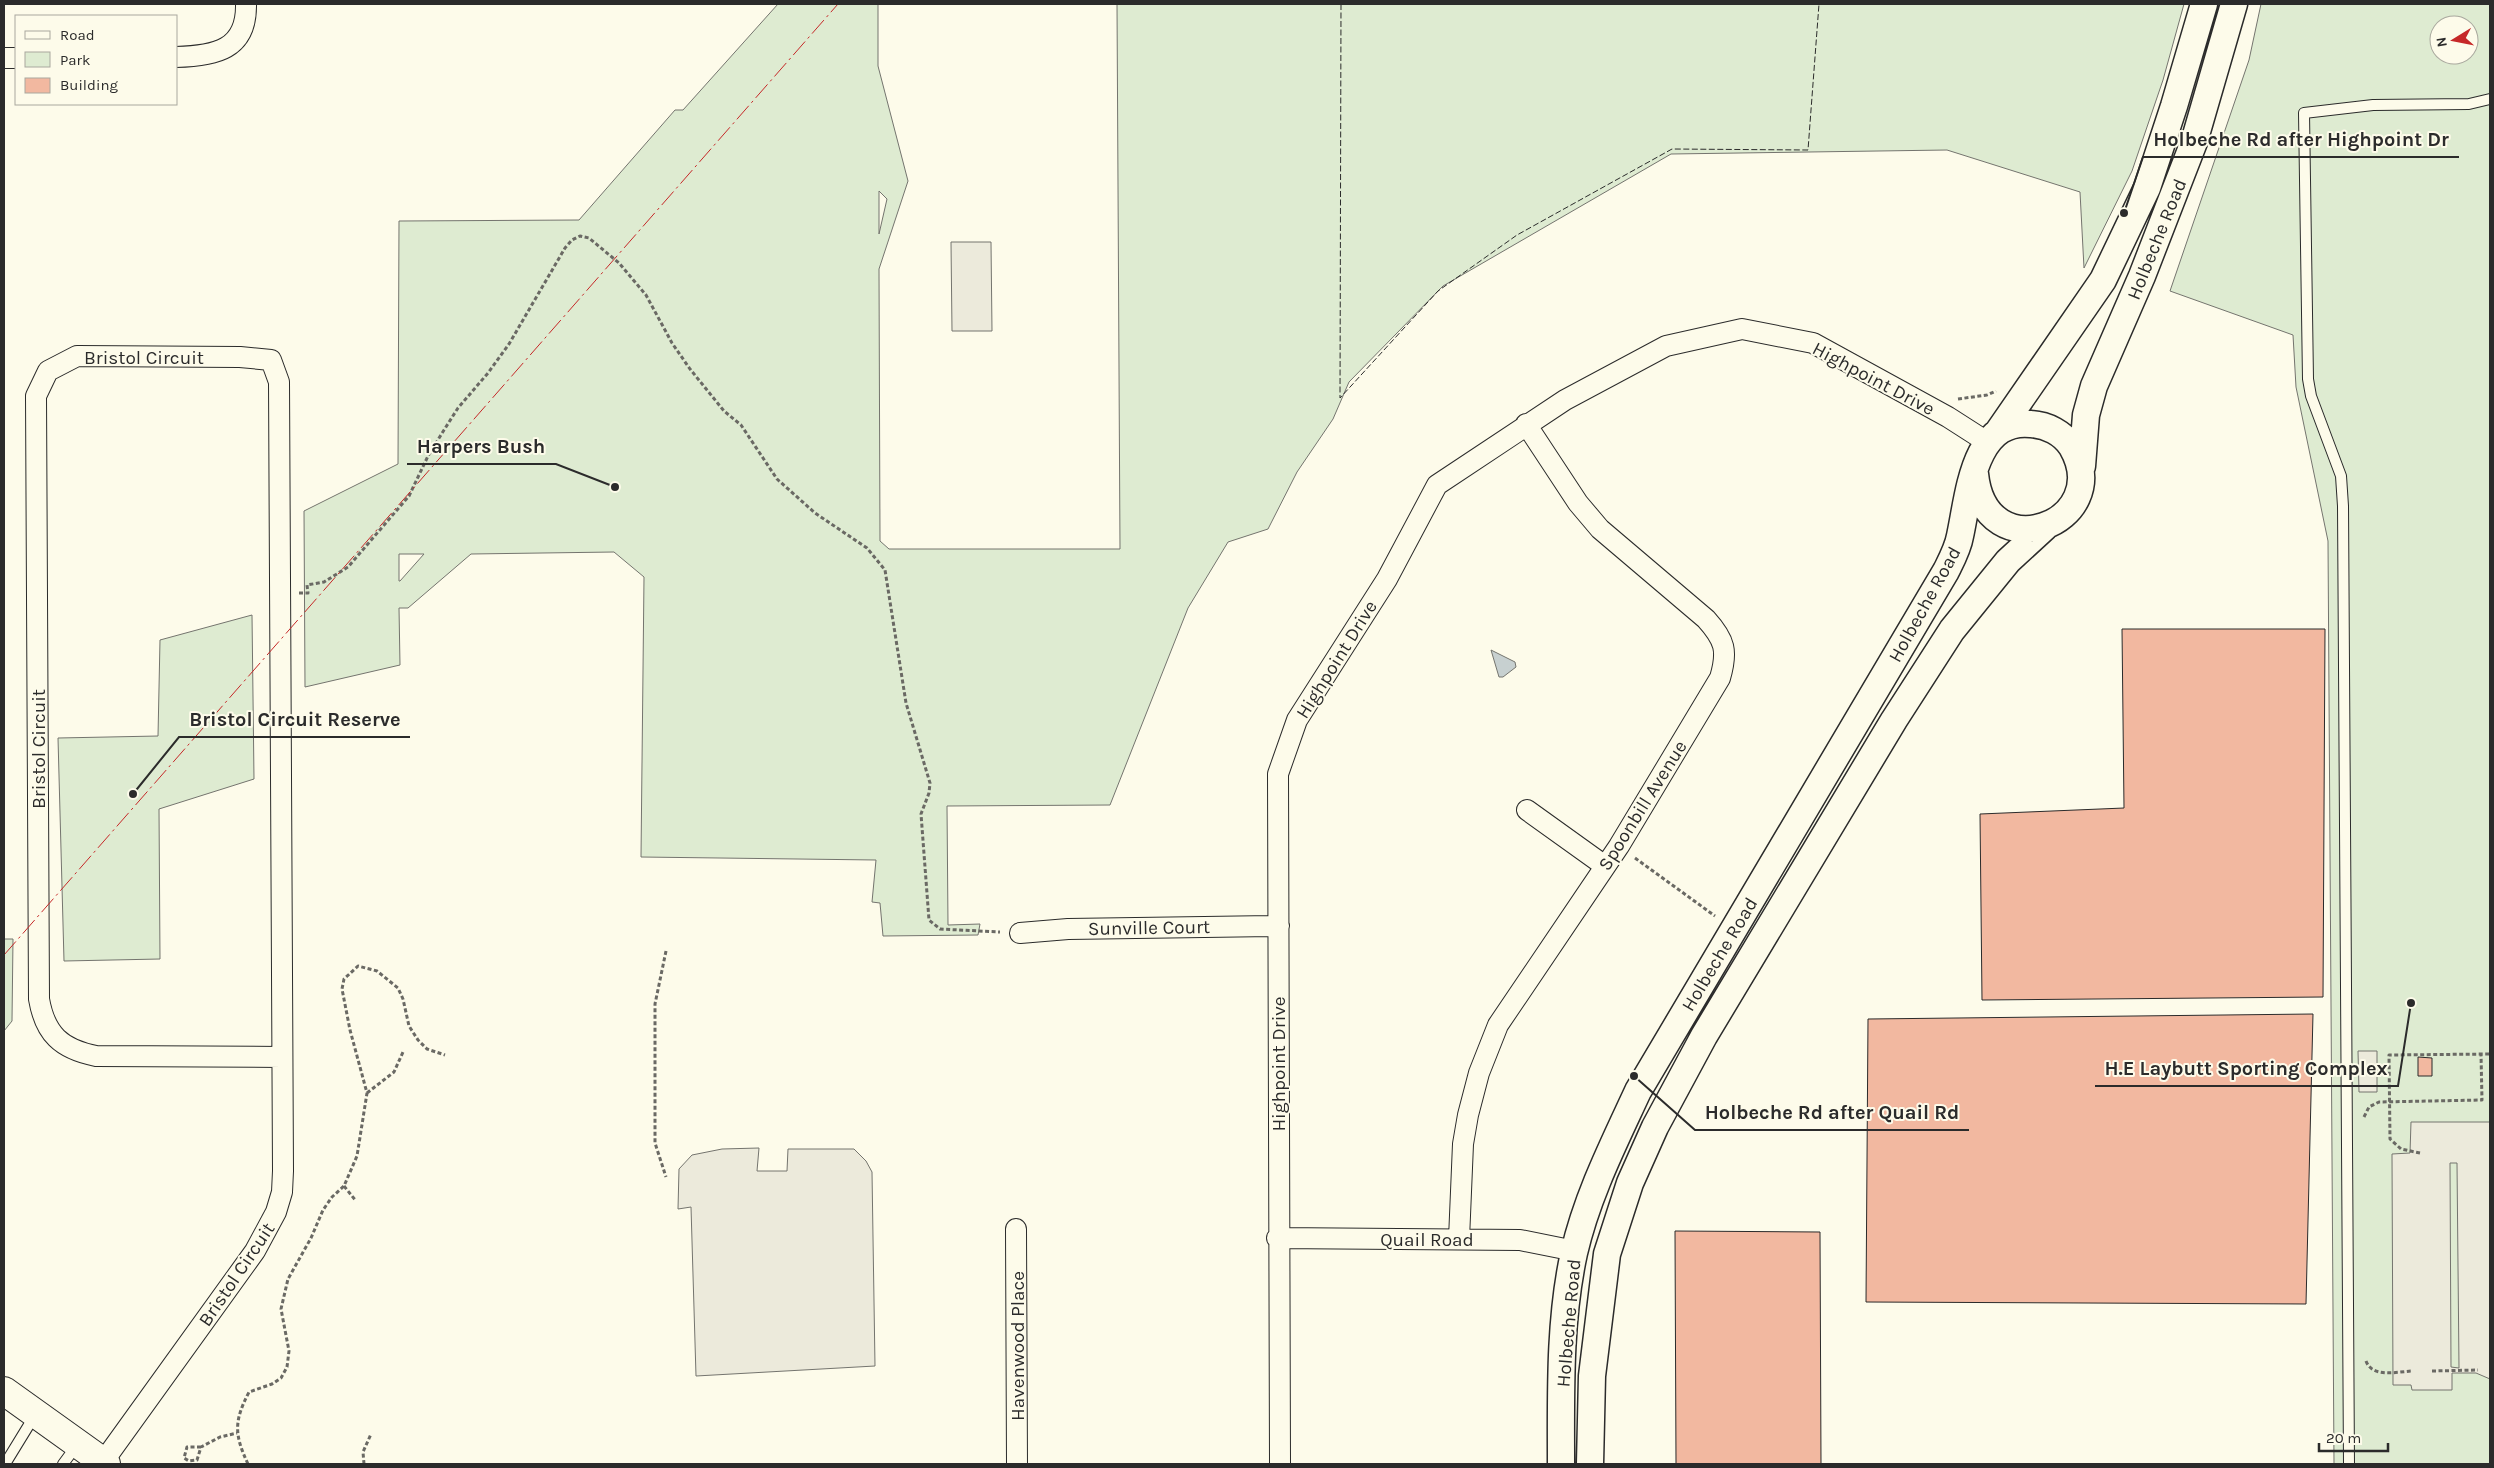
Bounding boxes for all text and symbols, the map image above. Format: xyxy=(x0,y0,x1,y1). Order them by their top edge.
legend xyxy=(15,15,178,105)
north arrow xyxy=(2429,15,2479,65)
text: Road xyxy=(60,26,95,44)
text: N xyxy=(2432,36,2451,49)
text: Park xyxy=(60,51,90,69)
text: Building xyxy=(60,76,118,94)
callout: Holbeche Rd after Highpoint Dr xyxy=(2143,122,2459,157)
text: Holbeche Rd after Highpoint Dr xyxy=(2153,128,2449,151)
street label: Holbeche Road xyxy=(2123,176,2191,303)
street label: Highpoint Drive xyxy=(1809,337,1938,420)
street label: Bristol Circuit xyxy=(84,347,204,369)
callout: Harpers Bush xyxy=(407,429,556,464)
text: Harpers Bush xyxy=(417,435,545,458)
street label: Holbeche Road xyxy=(1884,543,1966,666)
street label: Highpoint Drive xyxy=(1292,596,1382,723)
street label: Bristol Circuit xyxy=(28,689,50,809)
callout: Bristol Circuit Reserve xyxy=(179,702,410,737)
text: Bristol Circuit Reserve xyxy=(189,708,401,731)
street label: Spoonbill Avenue xyxy=(1594,736,1692,875)
street label: Holbeche Road xyxy=(1677,894,1762,1015)
street label: Sunville Court xyxy=(1088,916,1210,940)
street label: Highpoint Drive xyxy=(1268,996,1290,1132)
callout: H.E Laybutt Sporting Complex xyxy=(2095,1051,2398,1086)
text: H.E Laybutt Sporting Complex xyxy=(2104,1057,2388,1080)
callout: Holbeche Rd after Quail Rd xyxy=(1695,1095,1969,1130)
text: Holbeche Rd after Quail Rd xyxy=(1705,1101,1959,1124)
street label: Bristol Circuit xyxy=(194,1219,279,1330)
street label: Quail Road xyxy=(1380,1229,1474,1251)
street label: Holbeche Road xyxy=(1552,1258,1586,1388)
street label: Havenwood Place xyxy=(1007,1271,1029,1421)
scale bar xyxy=(2319,1420,2388,1452)
text: 20 m xyxy=(2326,1429,2361,1447)

